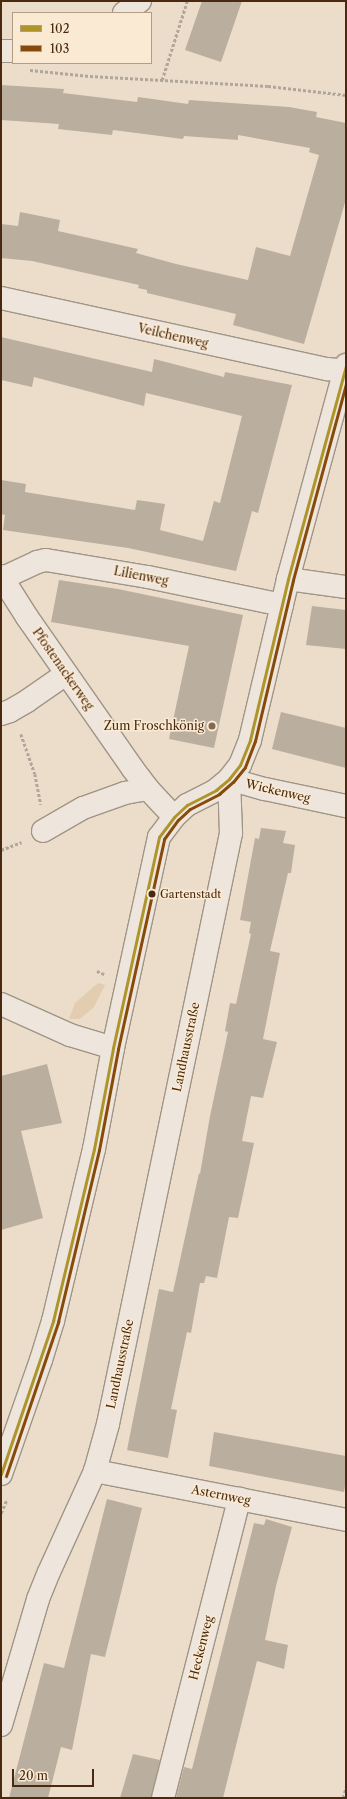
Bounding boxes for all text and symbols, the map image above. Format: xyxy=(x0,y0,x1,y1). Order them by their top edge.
legend xyxy=(12,12,152,64)
text: 102 xyxy=(50,21,70,36)
text: 103 xyxy=(50,41,69,56)
street label: Veilchenweg xyxy=(136,321,210,351)
street label: Lilienweg xyxy=(112,564,170,588)
street label: Pfostenackerweg xyxy=(29,625,97,713)
place label: Zum Froschkönig xyxy=(104,719,204,733)
marker: Zum Froschkönig xyxy=(207,721,217,731)
street label: Wickenweg xyxy=(244,777,312,805)
place label: Gartenstadt xyxy=(160,887,221,901)
marker: Gartenstadt xyxy=(147,889,157,899)
street label: Landhausstraße xyxy=(169,1001,203,1093)
street label: Landhausstraße xyxy=(103,1318,137,1410)
street label: Asternweg xyxy=(190,1482,252,1508)
street label: Heckenweg xyxy=(186,1614,216,1682)
scale bar xyxy=(14,1761,96,1787)
text: 20 m xyxy=(19,1768,48,1783)

